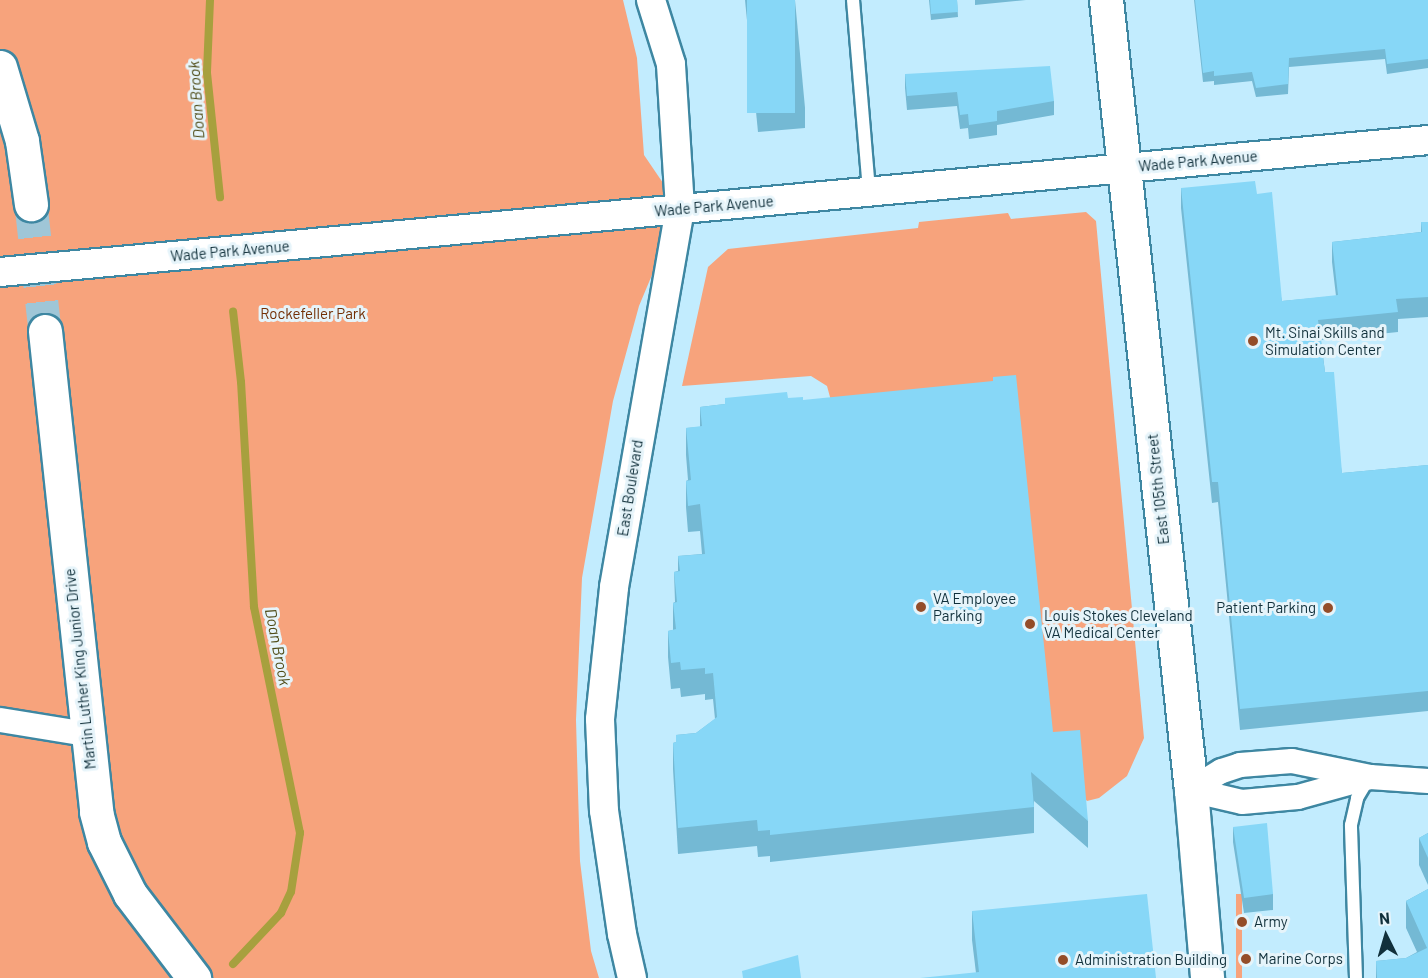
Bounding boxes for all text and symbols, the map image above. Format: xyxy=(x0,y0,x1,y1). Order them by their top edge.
water label: Doan Brook xyxy=(184,60,208,140)
street label: Wade Park Avenue xyxy=(1138,147,1258,175)
street label: Wade Park Avenue xyxy=(654,192,774,220)
street label: Wade Park Avenue xyxy=(170,237,290,265)
park label: Rockefeller Park xyxy=(260,305,366,323)
place label: Mt. Sinai Skills and Simulation Center xyxy=(1265,323,1385,358)
marker: Mt. Sinai Skills and Simulation Center xyxy=(1246,334,1260,348)
street label: East 105th Street xyxy=(1143,433,1173,545)
street label: East Boulevard xyxy=(613,438,647,538)
street label: Martin Luther King Junior Drive xyxy=(61,568,99,770)
place label: VA Employee Parking xyxy=(933,589,1016,624)
place label: Patient Parking xyxy=(1216,599,1316,617)
marker: VA Employee Parking xyxy=(914,600,928,614)
marker: Patient Parking xyxy=(1321,601,1335,615)
place label: Louis Stokes Cleveland VA Medical Center xyxy=(1044,606,1193,641)
water label: Doan Brook xyxy=(261,607,295,687)
marker: Louis Stokes Cleveland VA Medical Center xyxy=(1021,615,1039,633)
north arrow xyxy=(1356,906,1416,966)
text: N xyxy=(1378,908,1391,927)
place label: Army xyxy=(1254,913,1288,931)
marker: Army xyxy=(1235,915,1249,929)
place label: Marine Corps xyxy=(1258,950,1343,968)
place label: Administration Building xyxy=(1075,951,1227,969)
marker: Marine Corps xyxy=(1239,952,1253,966)
marker: Administration Building xyxy=(1056,953,1070,967)

